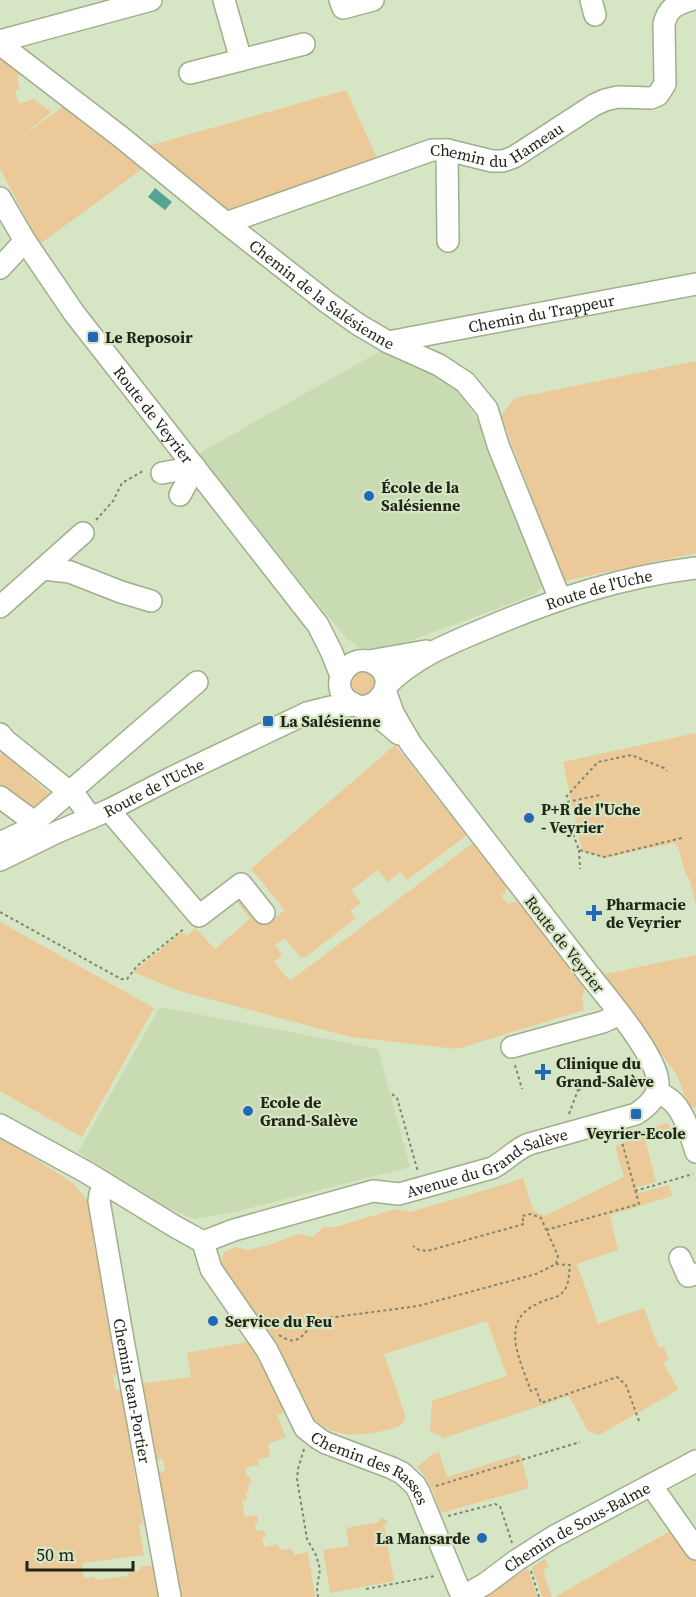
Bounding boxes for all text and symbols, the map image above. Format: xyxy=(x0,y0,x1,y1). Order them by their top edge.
street label: Chemin du Hameau xyxy=(430,117,568,172)
street label: Chemin de la Salésienne xyxy=(245,234,398,354)
street label: Chemin du Trappeur xyxy=(466,289,617,338)
place label: Le Reposoir xyxy=(105,326,193,348)
marker: Le Reposoir xyxy=(86,330,100,344)
street label: Route de Veyrier xyxy=(108,361,199,468)
place label: École de la Salésienne xyxy=(381,476,460,516)
marker: École de la Salésienne xyxy=(362,489,376,503)
street label: Route de l'Uche xyxy=(542,564,654,615)
place label: La Salésienne xyxy=(280,710,381,732)
marker: La Salésienne xyxy=(261,714,275,728)
street label: Route de l'Uche xyxy=(99,753,208,822)
place label: P+R de l'Uche - Veyrier xyxy=(541,798,640,838)
marker: P+R de l'Uche - Veyrier xyxy=(522,811,536,825)
street label: Route de Veyrier xyxy=(520,891,610,997)
place label: Pharmacie de Veyrier xyxy=(606,893,686,933)
marker: Pharmacie de Veyrier xyxy=(587,906,601,920)
place label: Clinique du Grand-Salève xyxy=(556,1052,654,1092)
marker: Clinique du Grand-Salève xyxy=(534,1063,552,1081)
place label: Ecole de Grand-Salève xyxy=(260,1091,358,1131)
marker: Ecole de Grand-Salève xyxy=(241,1104,255,1118)
marker: Veyrier-Ecole xyxy=(629,1107,643,1121)
place label: Veyrier-Ecole xyxy=(586,1122,686,1144)
street label: Avenue du Grand-Salève xyxy=(404,1123,570,1202)
place label: Service du Feu xyxy=(225,1310,332,1332)
marker: Service du Feu xyxy=(206,1314,220,1328)
street label: Chemin Jean-Portier xyxy=(108,1317,156,1465)
street label: Chemin des Rasses xyxy=(306,1426,434,1508)
street label: Chemin de Sous-Balme xyxy=(499,1476,654,1577)
place label: La Mansarde xyxy=(376,1527,470,1549)
marker: La Mansarde xyxy=(475,1531,489,1545)
scale bar xyxy=(27,1534,134,1572)
text: 50 m xyxy=(36,1542,74,1567)

